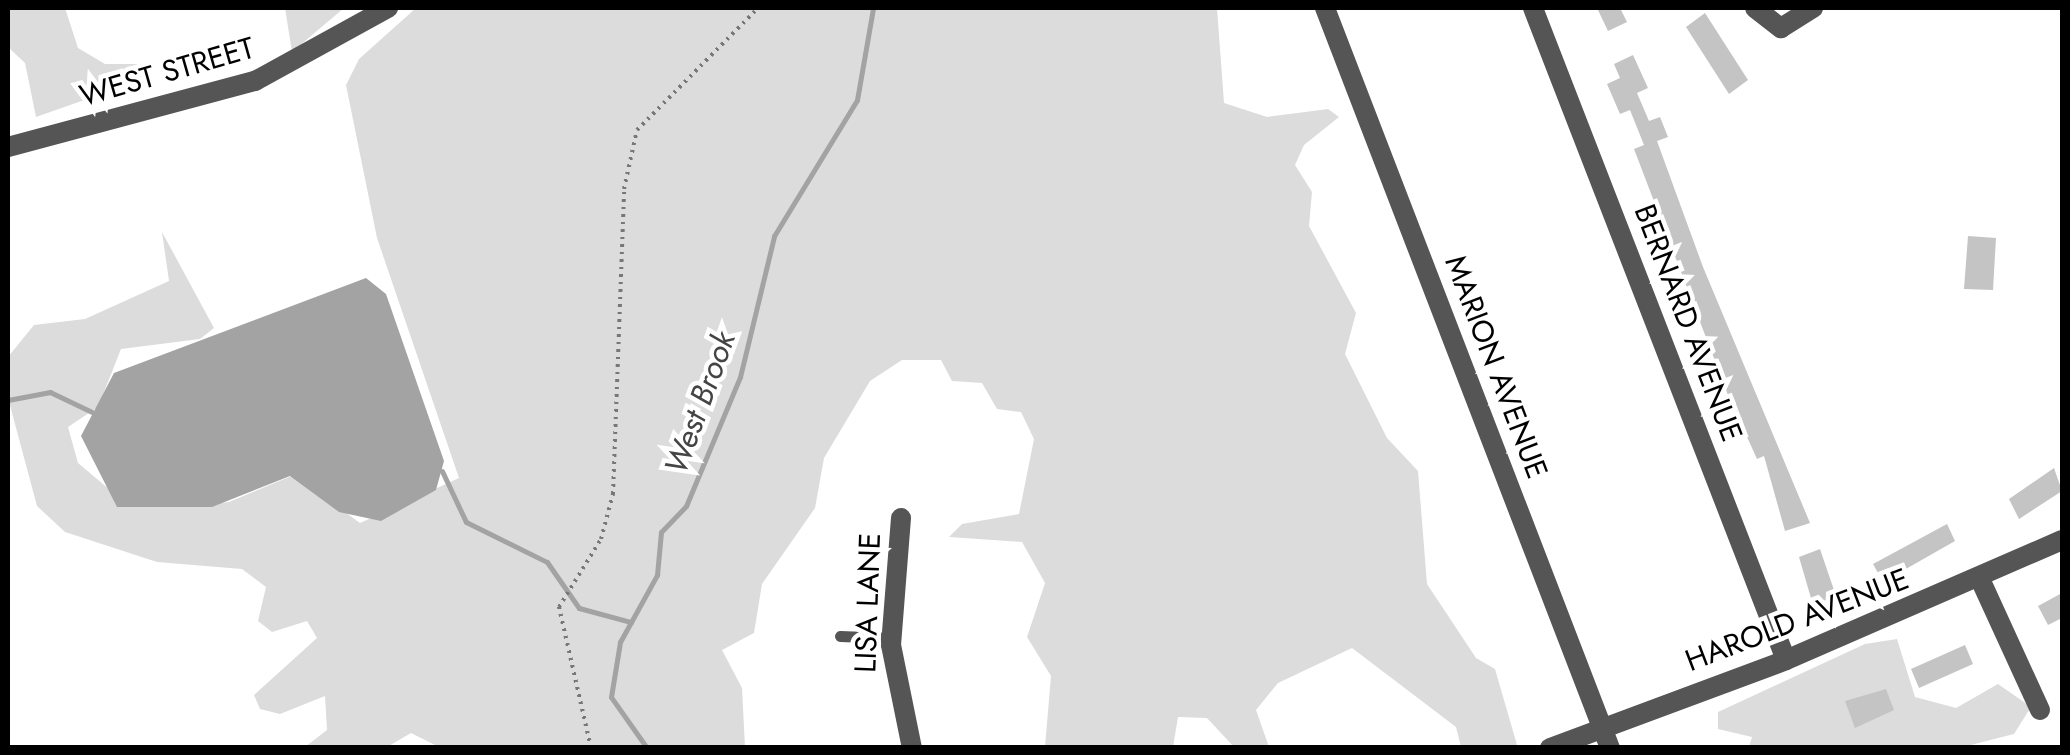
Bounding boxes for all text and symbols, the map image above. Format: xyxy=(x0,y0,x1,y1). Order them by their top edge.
street label: WEST STREET xyxy=(76,30,258,114)
street label: BERNARD AVENUE xyxy=(1626,199,1750,447)
street label: MARION AVENUE xyxy=(1437,250,1555,484)
water label: West Brook xyxy=(656,326,744,480)
street label: LISA LANE xyxy=(848,532,888,674)
street label: HAROLD AVENUE xyxy=(1680,561,1914,679)

